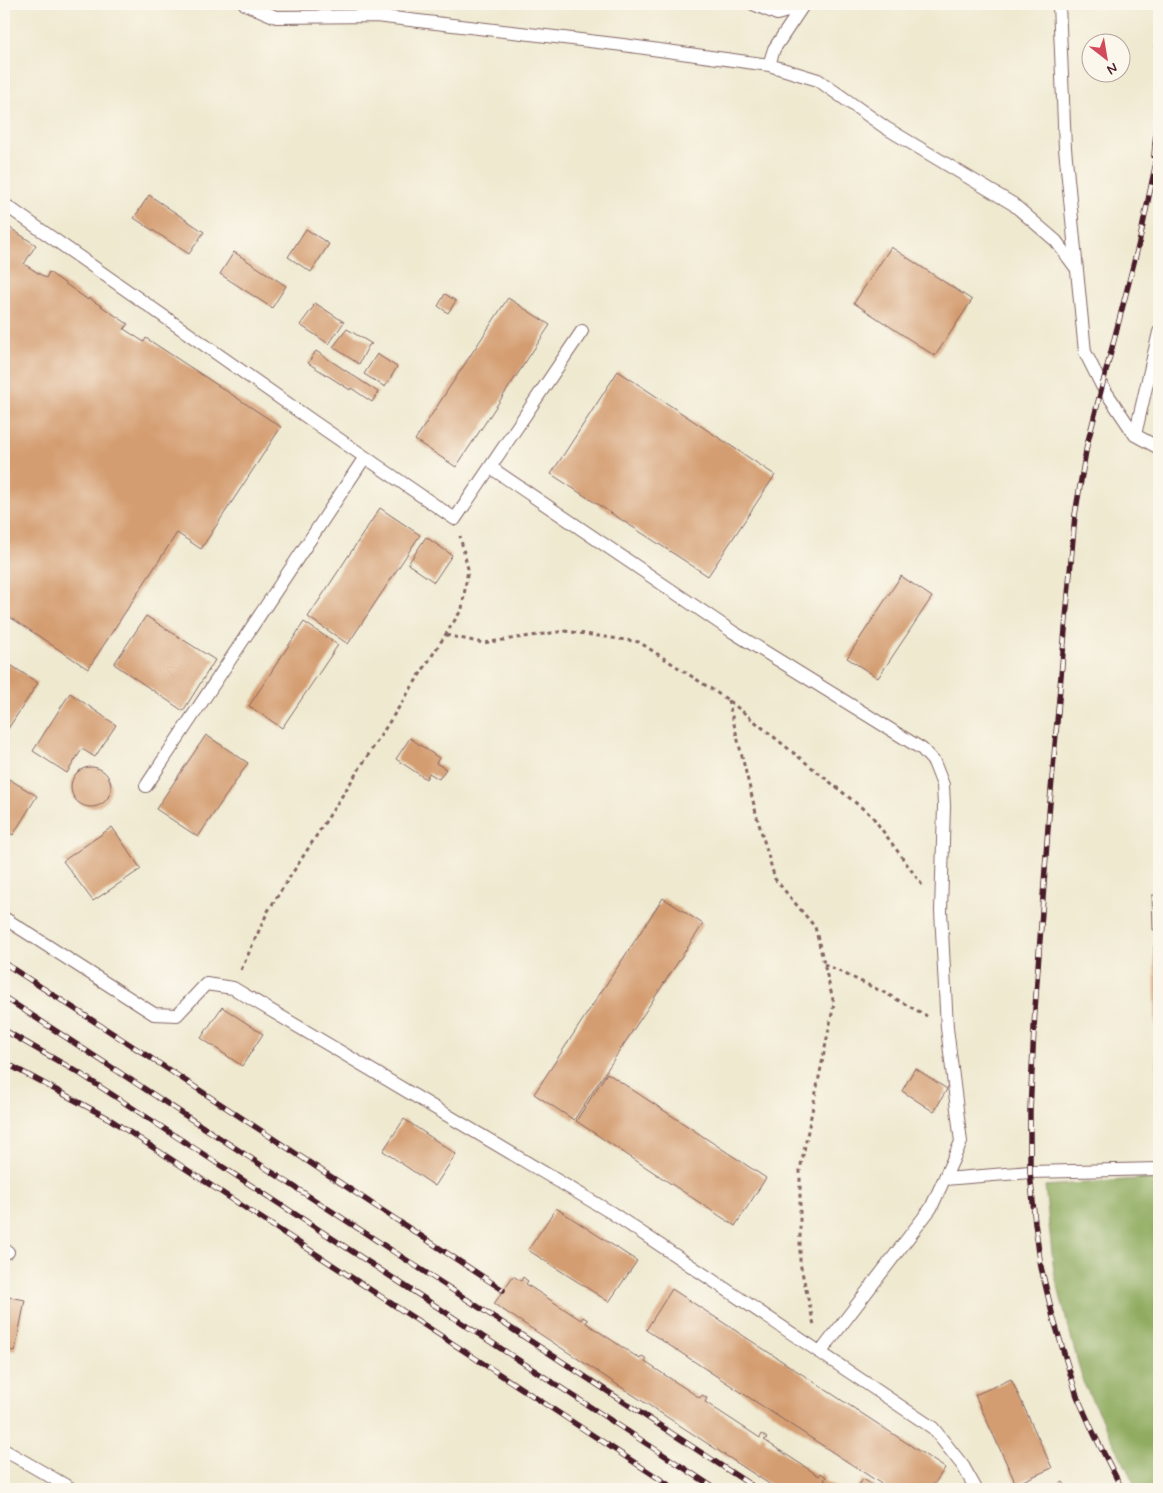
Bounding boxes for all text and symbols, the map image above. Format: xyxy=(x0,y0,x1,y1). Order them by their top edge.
north arrow xyxy=(1080,32,1130,82)
text: N xyxy=(1104,58,1121,78)

